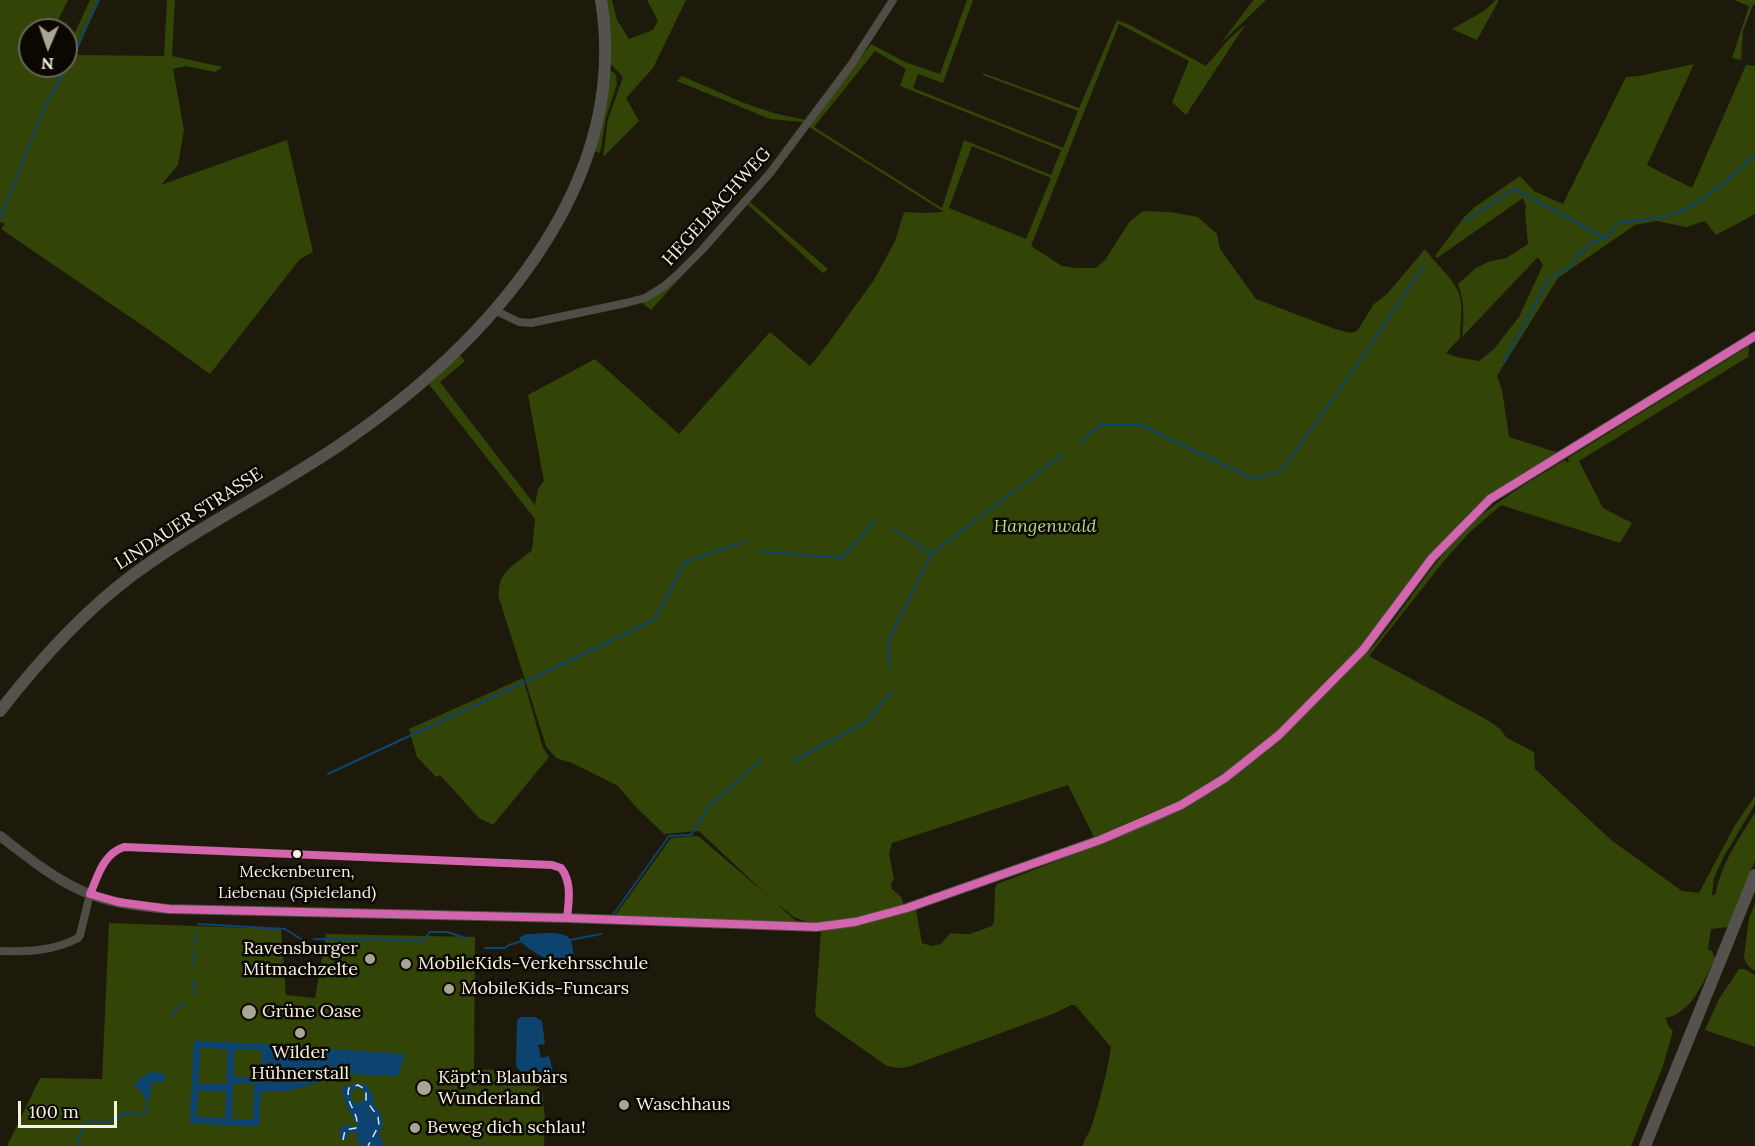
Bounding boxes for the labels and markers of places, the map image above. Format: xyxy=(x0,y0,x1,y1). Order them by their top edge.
marker: Meckenbeuren, Liebenau (Spieleland) xyxy=(291,848,303,860)
place label: Meckenbeuren, Liebenau (Spieleland) xyxy=(218,862,376,900)
place label: Ravensburger Mitmachzelte xyxy=(243,938,358,980)
marker: Ravensburger Mitmachzelte xyxy=(363,952,377,966)
place label: MobileKids-Verkehrsschule xyxy=(418,953,648,975)
marker: MobileKids-Verkehrsschule xyxy=(399,957,413,971)
place label: MobileKids-Funcars xyxy=(461,978,629,1000)
marker: MobileKids-Funcars xyxy=(442,982,456,996)
place label: Grüne Oase xyxy=(262,1001,361,1023)
marker: Grüne Oase xyxy=(240,1003,258,1021)
marker: Wilder Hühnerstall xyxy=(293,1026,307,1040)
place label: Wilder Hühnerstall xyxy=(251,1042,349,1084)
place label: Käpt’n Blaubärs Wunderland xyxy=(438,1067,568,1110)
marker: Käpt’n Blaubärs Wunderland xyxy=(415,1079,433,1097)
place label: Waschhaus xyxy=(636,1094,730,1116)
marker: Waschhaus xyxy=(617,1098,631,1112)
place label: Beweg dich schlau! xyxy=(427,1117,586,1139)
marker: Beweg dich schlau! xyxy=(408,1121,422,1135)

